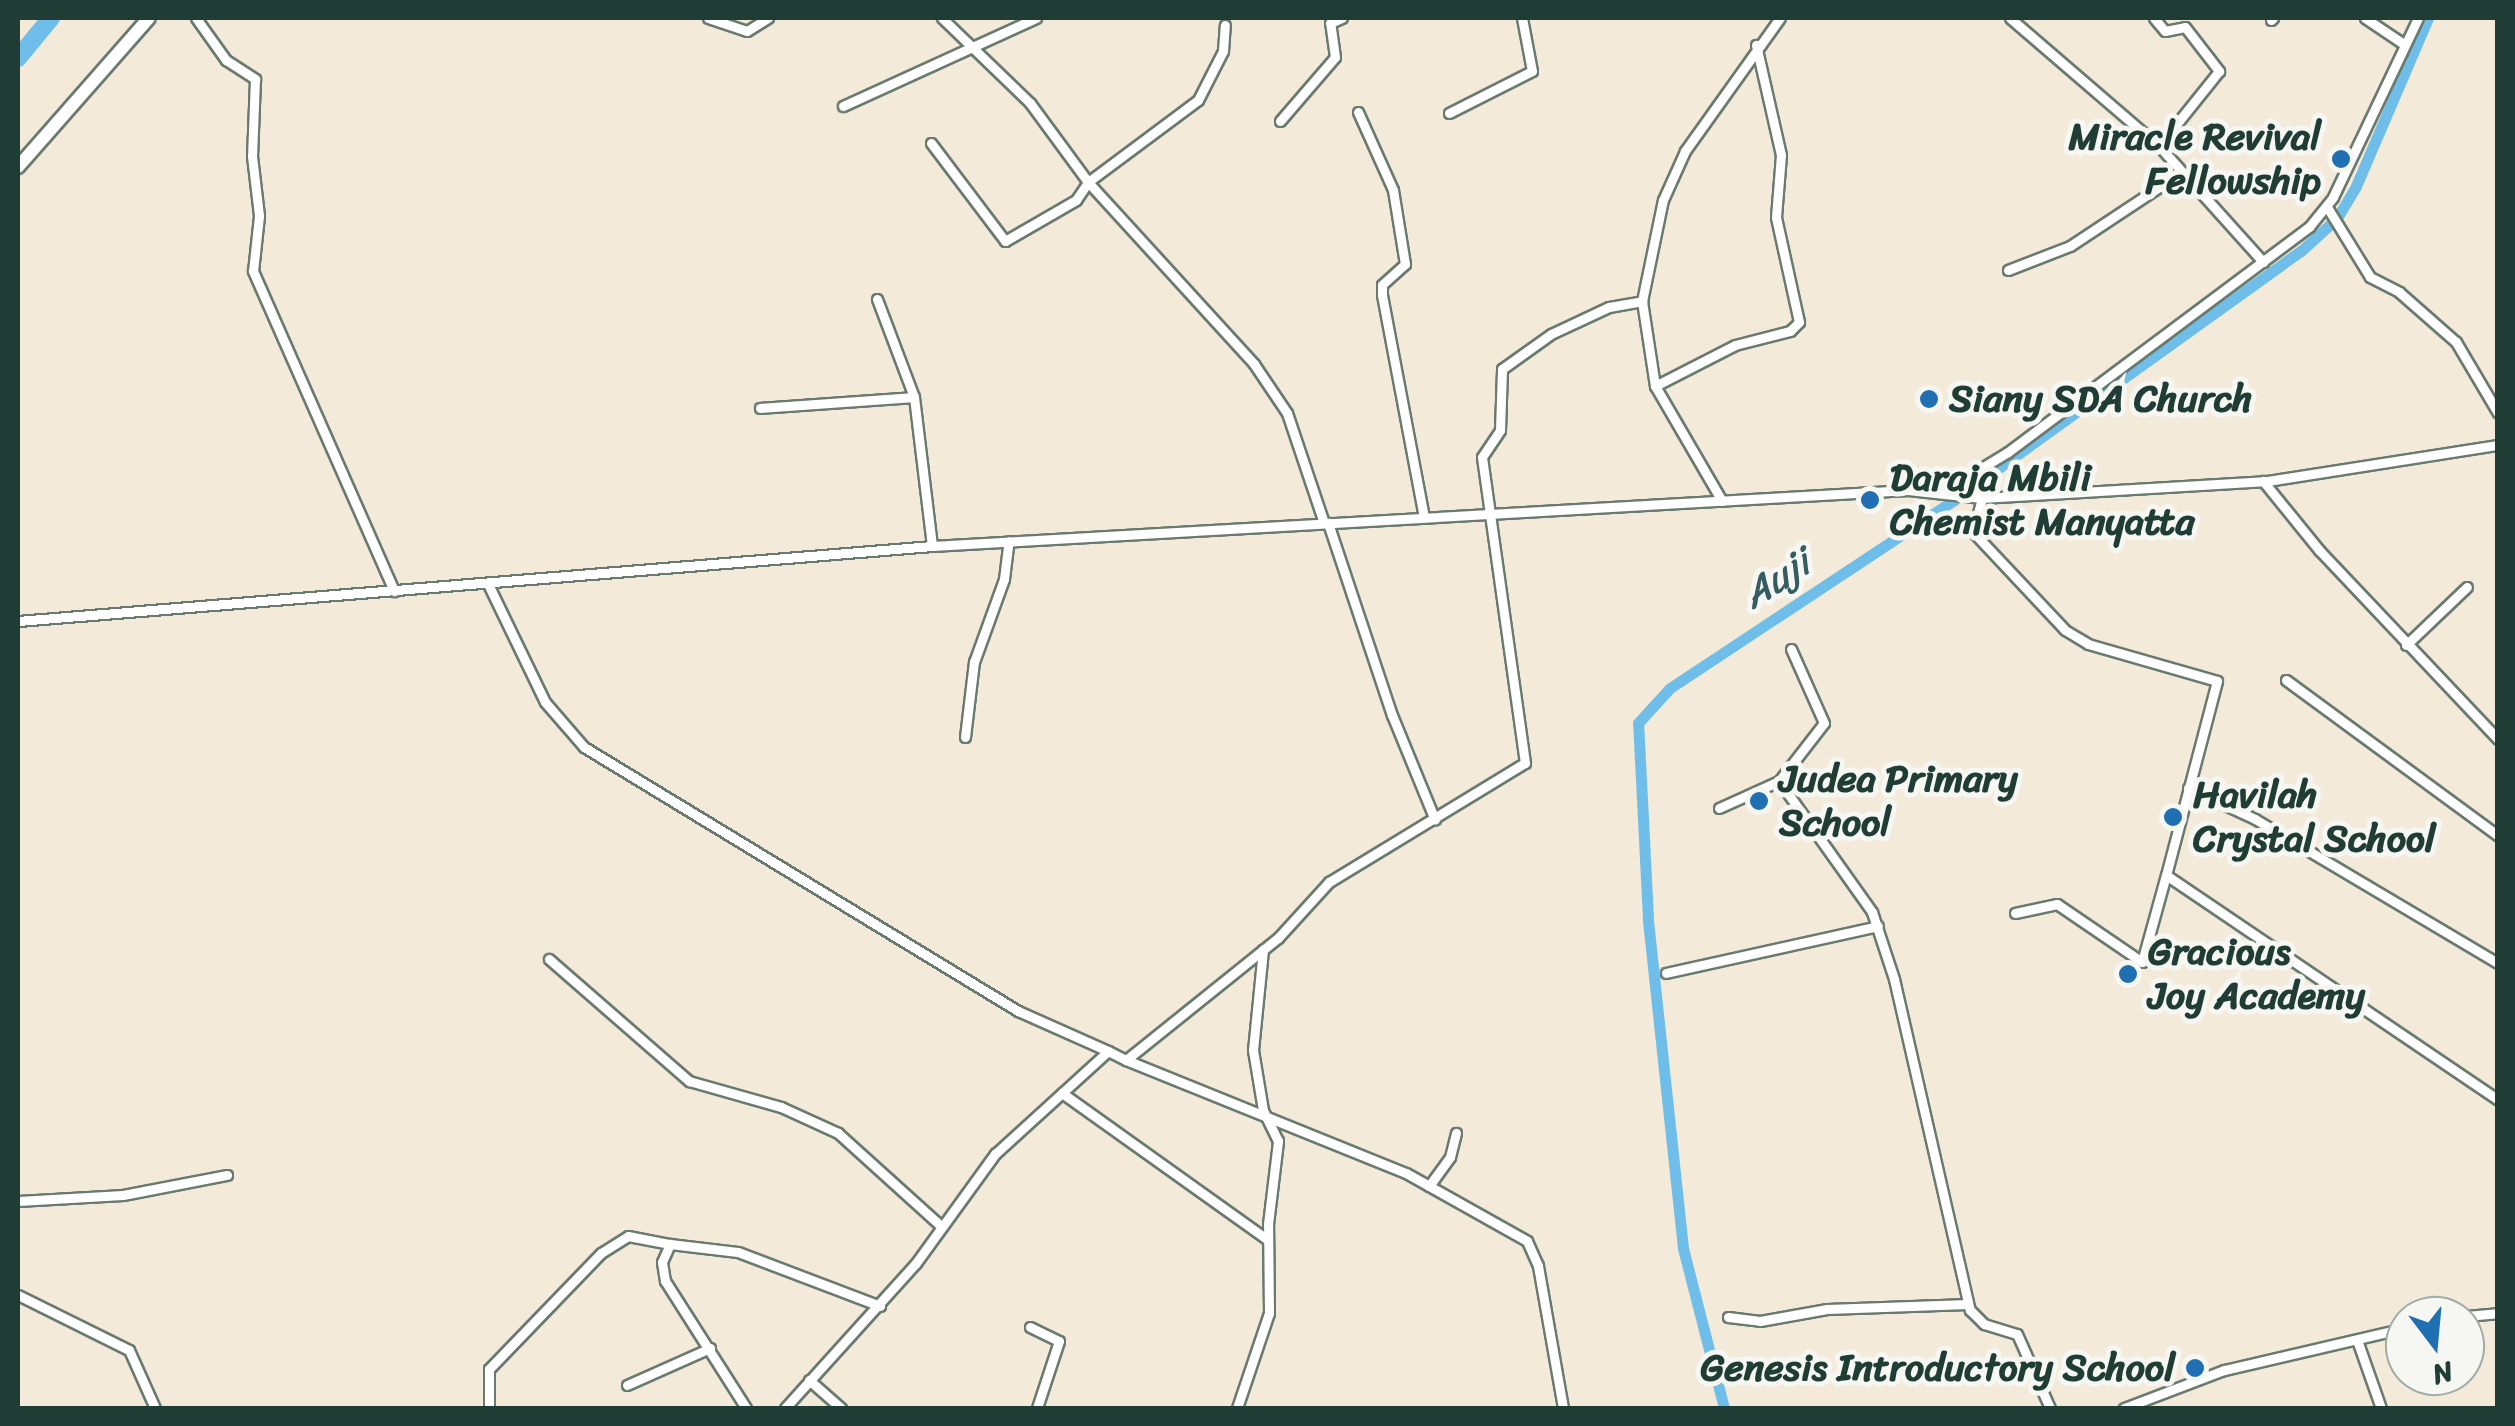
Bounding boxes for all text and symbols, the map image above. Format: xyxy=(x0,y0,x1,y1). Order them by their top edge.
place label: Miracle Revival Fellowship xyxy=(2069,114,2321,203)
marker: Miracle Revival Fellowship xyxy=(2330,148,2352,170)
place label: Siany SDA Church xyxy=(1949,376,2252,422)
marker: Siany SDA Church xyxy=(1918,388,1940,410)
place label: Daraja Mbili Chemist Manyatta xyxy=(1890,455,2195,544)
marker: Daraja Mbili Chemist Manyatta xyxy=(1859,489,1881,511)
water label: Auji xyxy=(1733,539,1819,619)
place label: Judea Primary School xyxy=(1779,756,2018,846)
place label: Havilah Crystal School xyxy=(2193,772,2436,862)
marker: Judea Primary School xyxy=(1748,790,1770,812)
marker: Havilah Crystal School xyxy=(2162,806,2184,828)
place label: Gracious Joy Academy xyxy=(2148,929,2366,1018)
marker: Gracious Joy Academy xyxy=(2117,963,2139,985)
north arrow xyxy=(2385,1296,2485,1396)
place label: Genesis Introductory School xyxy=(1700,1345,2175,1391)
text: N xyxy=(2427,1347,2459,1400)
marker: Genesis Introductory School xyxy=(2184,1357,2206,1379)

